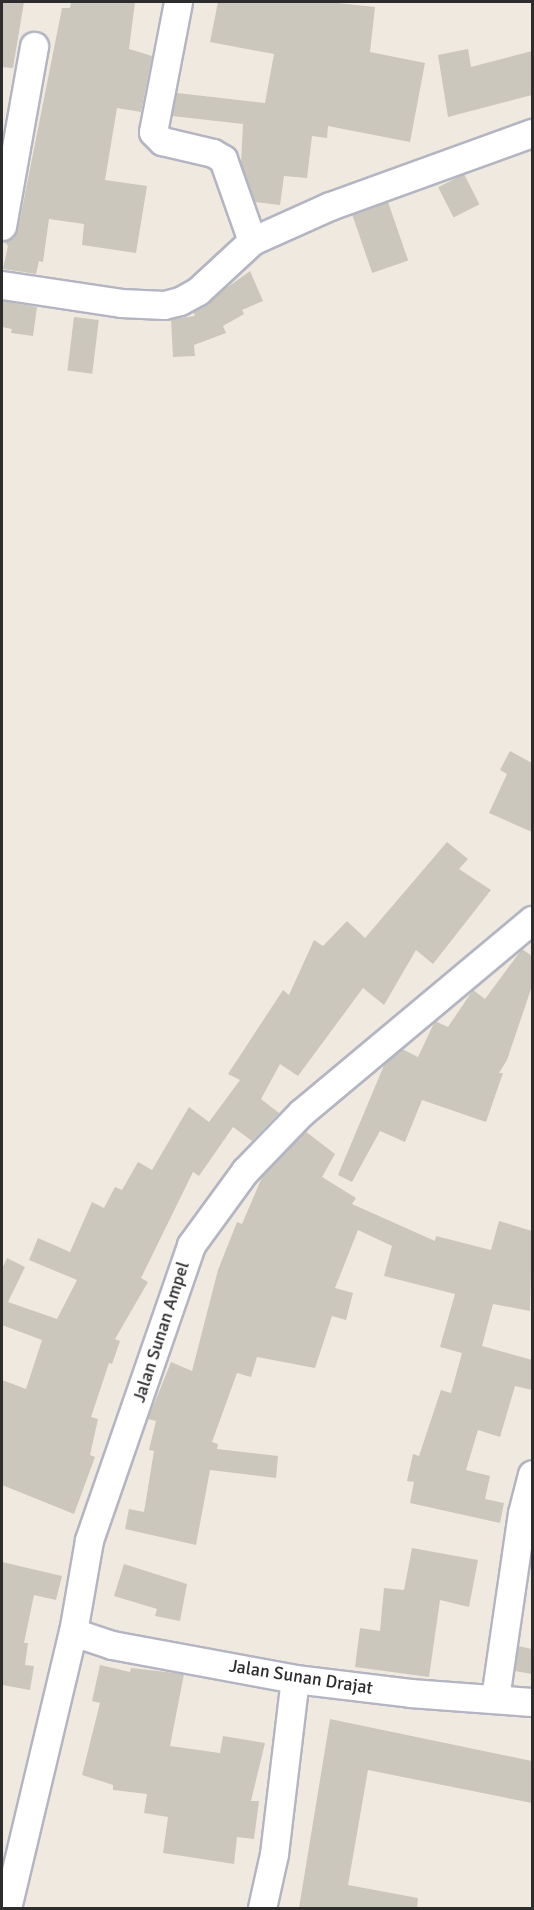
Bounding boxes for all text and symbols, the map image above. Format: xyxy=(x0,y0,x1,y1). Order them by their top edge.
street label: Jalan Sunan Ampel xyxy=(128,1259,194,1405)
street label: Jalan Sunan Drajat xyxy=(228,1655,374,1699)

